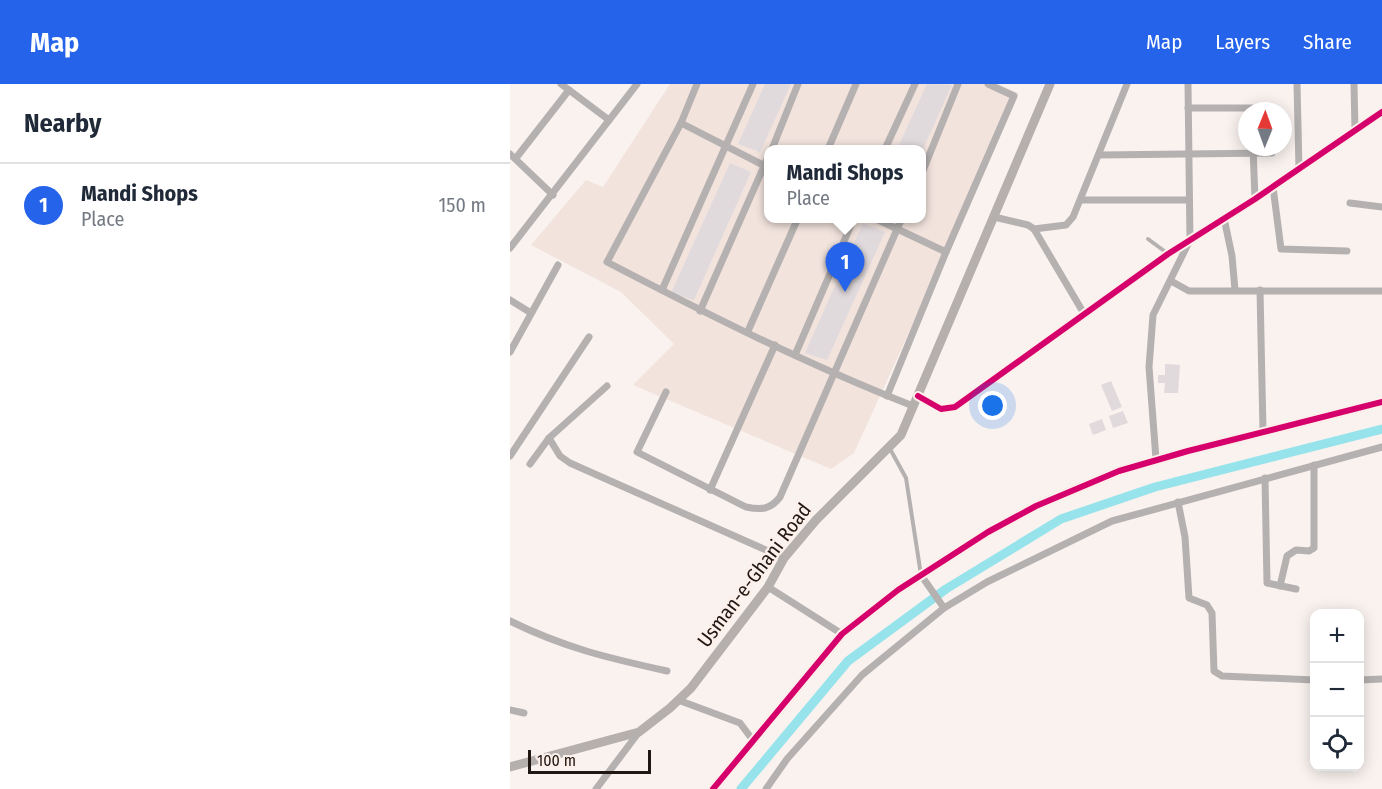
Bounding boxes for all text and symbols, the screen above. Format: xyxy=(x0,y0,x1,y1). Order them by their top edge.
text: Map xyxy=(30,26,79,59)
text: Map xyxy=(1146,29,1182,55)
text: Layers xyxy=(1215,29,1270,55)
text: Share xyxy=(1303,29,1352,55)
north arrow xyxy=(1238,102,1292,156)
text: Nearby xyxy=(24,108,101,139)
popup xyxy=(764,145,926,223)
text: Mandi Shops xyxy=(787,159,903,186)
text: Mandi Shops xyxy=(81,180,198,207)
text: Place xyxy=(787,186,830,210)
text: 1 xyxy=(39,193,48,217)
text: 150 m xyxy=(439,193,486,217)
text: Place xyxy=(81,207,124,231)
pin: 1 xyxy=(826,242,864,292)
your location xyxy=(978,391,1007,420)
street label: Usman-e-Ghani Road xyxy=(692,498,816,652)
map controls xyxy=(1310,609,1364,771)
button: + xyxy=(1310,609,1364,663)
button: − xyxy=(1310,663,1364,717)
button: locate xyxy=(1310,717,1364,771)
scale bar xyxy=(528,747,651,774)
text: 100 m xyxy=(537,751,576,770)

